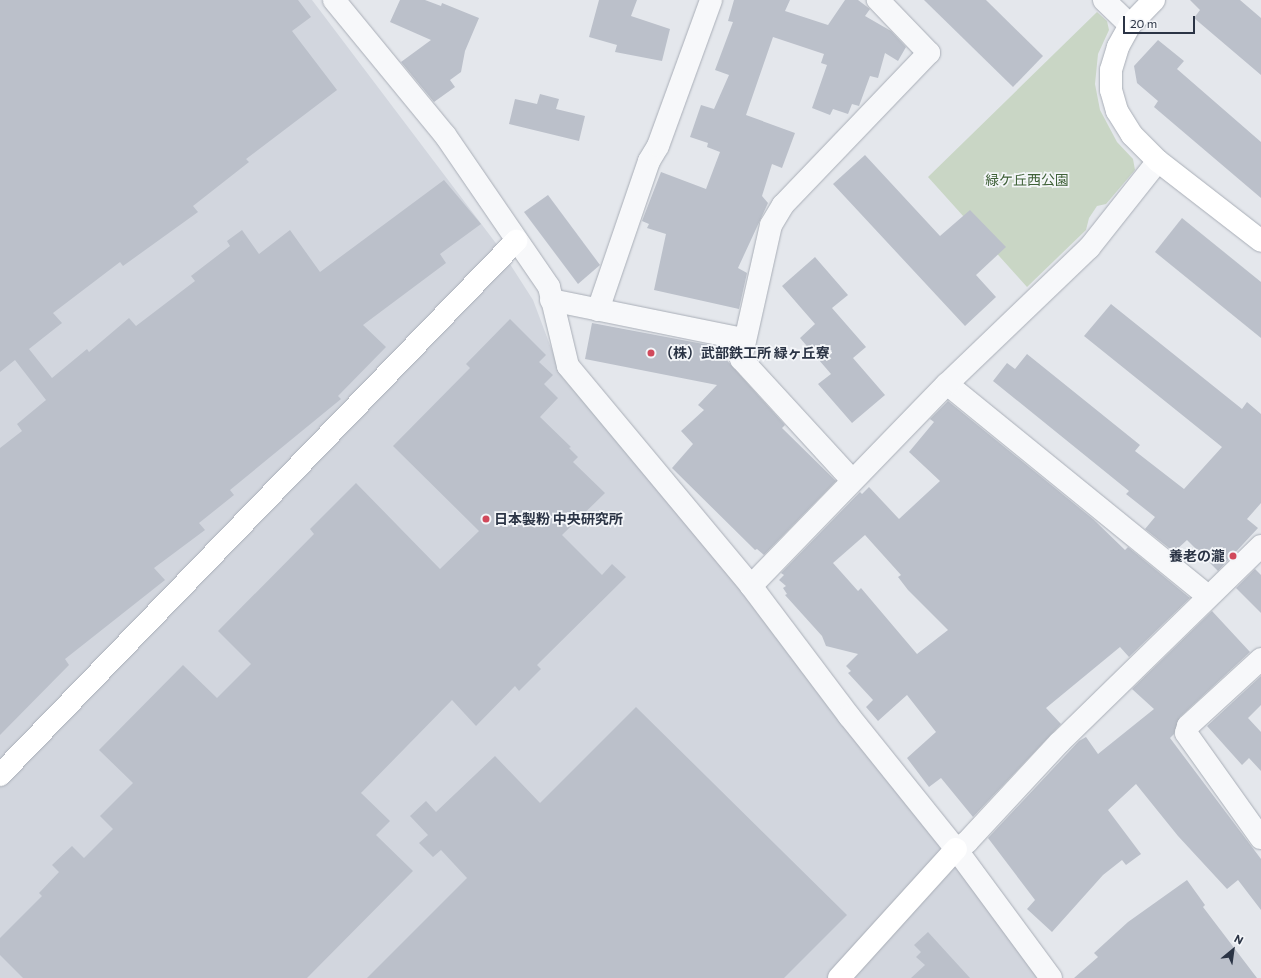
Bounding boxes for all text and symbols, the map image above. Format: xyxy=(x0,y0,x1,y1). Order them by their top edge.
scale bar xyxy=(1125,8,1197,34)
text: 20 m xyxy=(1130,16,1157,30)
park label: 緑ケ丘西公園 xyxy=(985,172,1069,188)
place label: （株）武部鉄工所 緑ヶ丘寮 xyxy=(659,345,830,361)
marker: （株）武部鉄工所 緑ヶ丘寮 xyxy=(646,348,656,358)
place label: 日本製粉 中央研究所 xyxy=(494,511,623,527)
marker: 日本製粉 中央研究所 xyxy=(481,514,491,524)
place label: 養老の瀧 xyxy=(1169,548,1225,564)
marker: 養老の瀧 xyxy=(1228,551,1238,561)
north arrow xyxy=(1213,930,1253,970)
text: N xyxy=(1232,931,1246,947)

